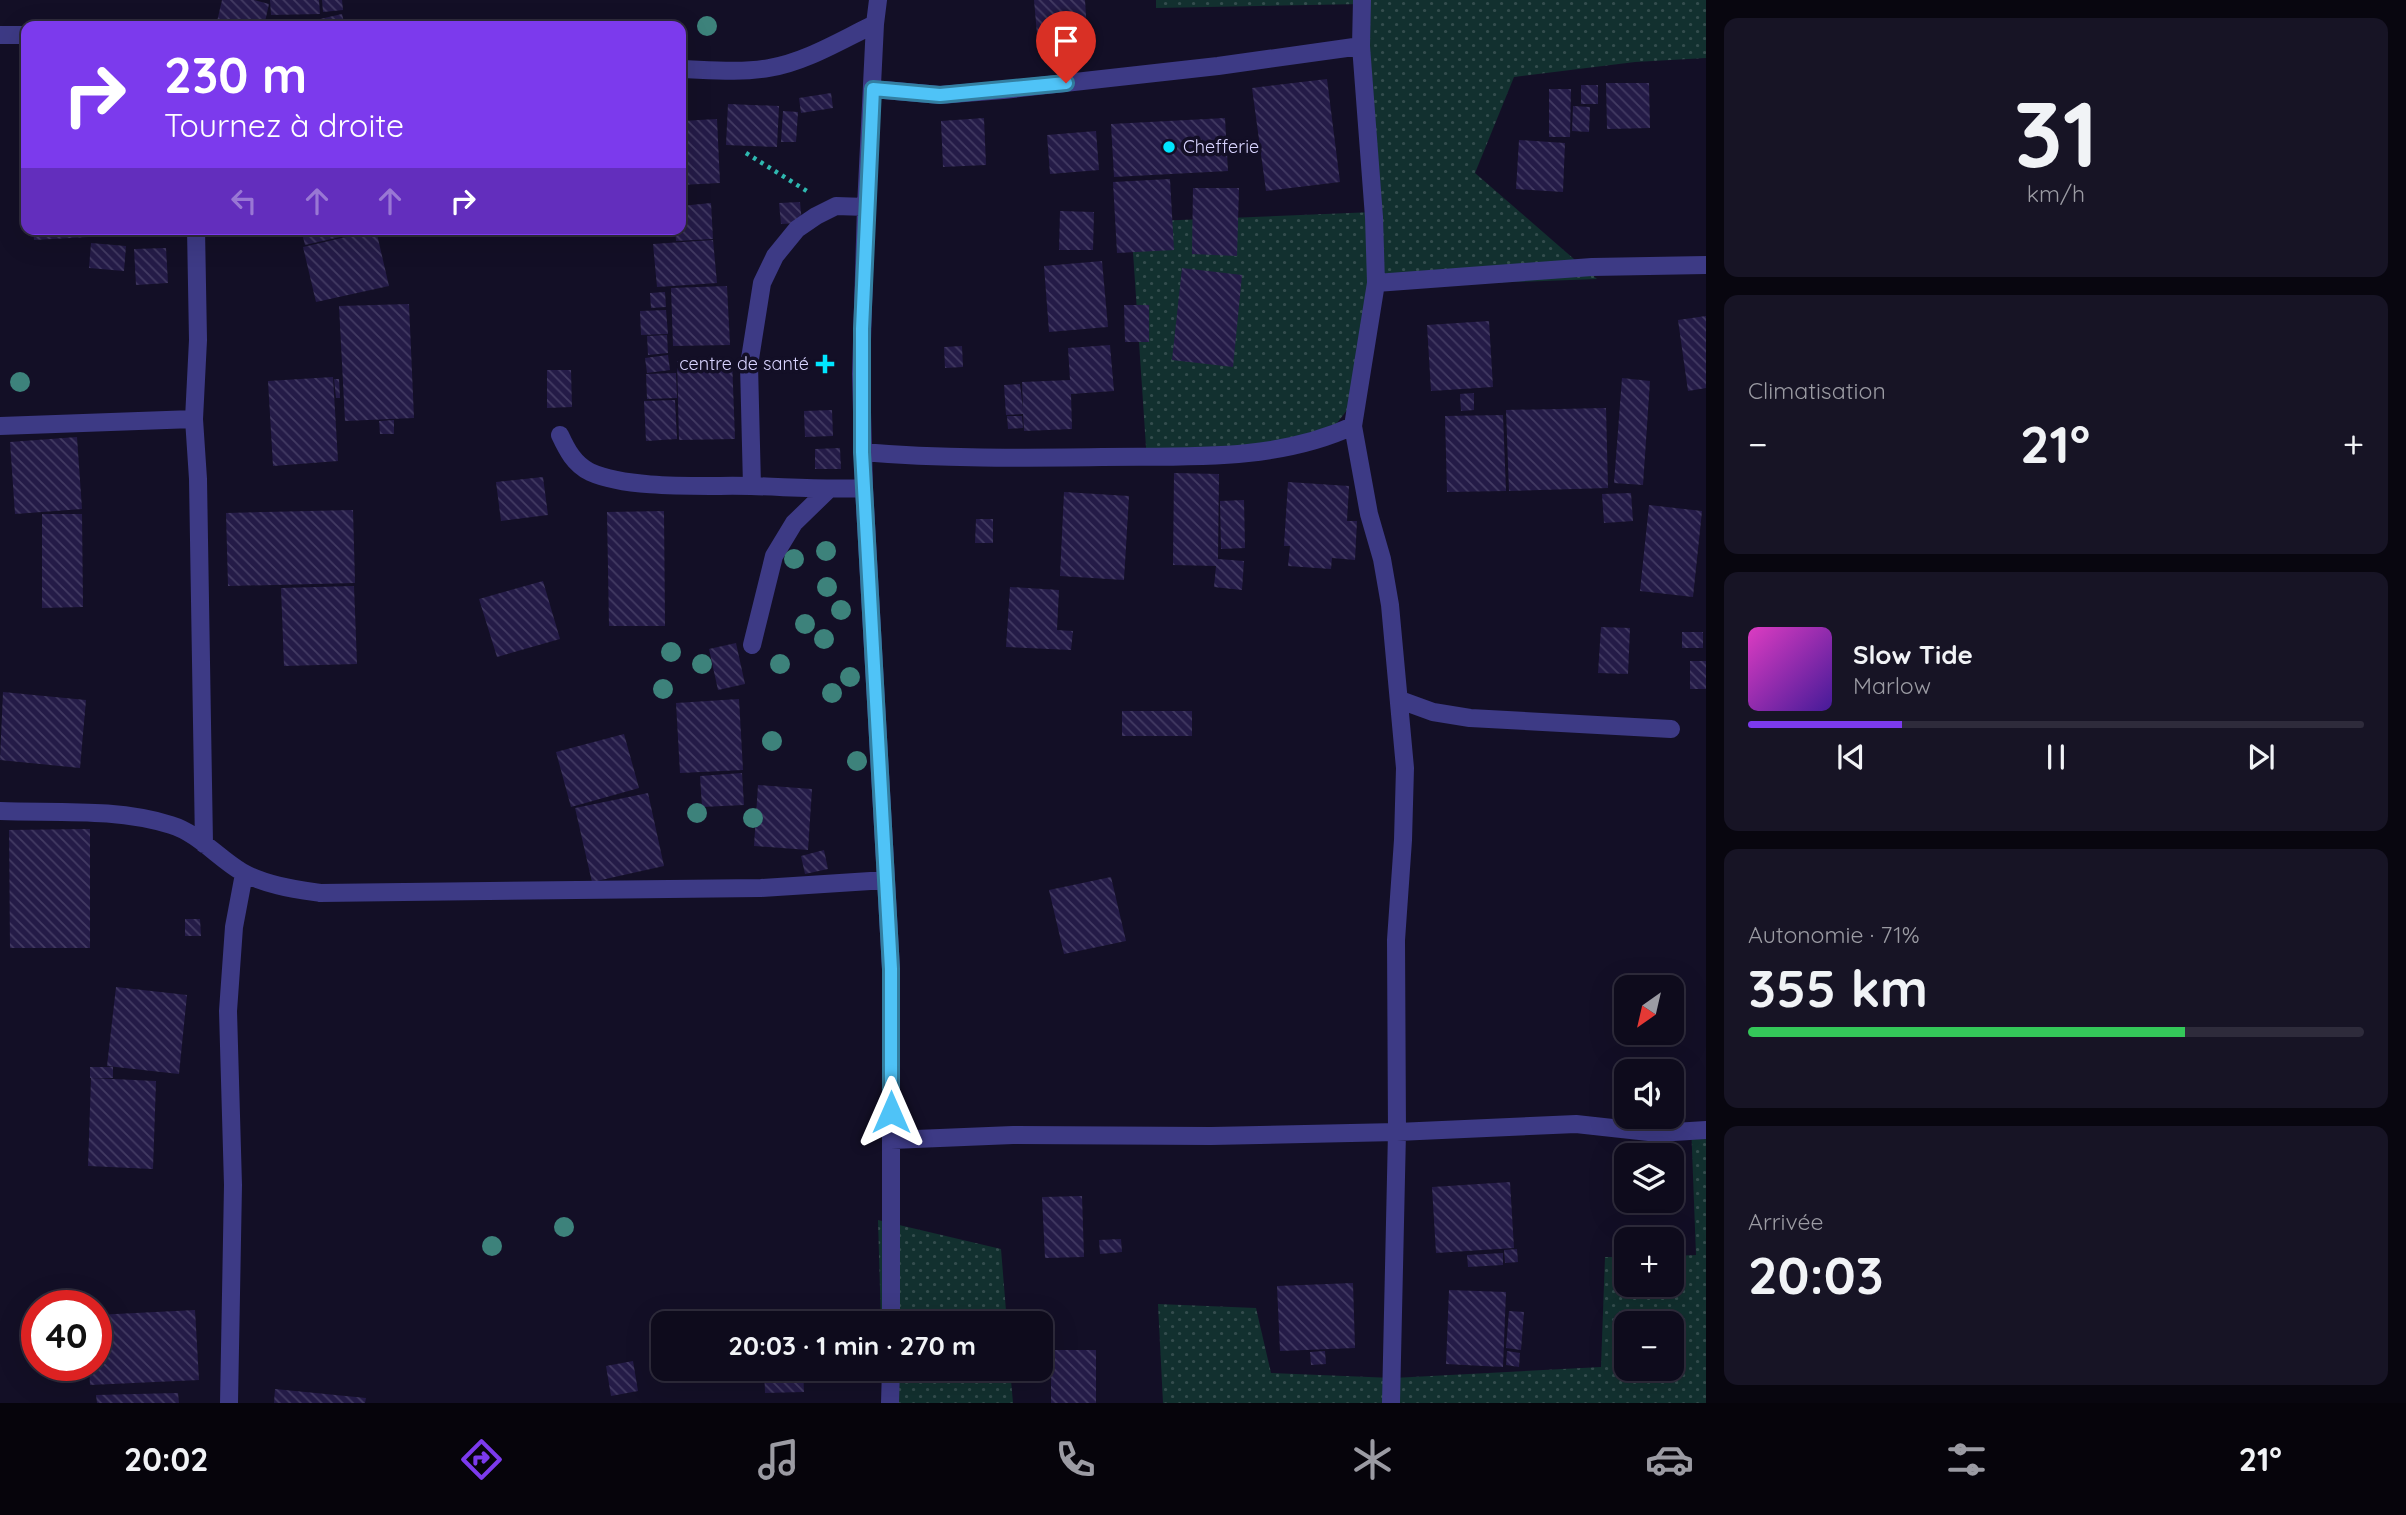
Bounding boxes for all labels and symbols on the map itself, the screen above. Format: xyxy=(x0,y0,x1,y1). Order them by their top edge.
pin xyxy=(1036,11,1096,83)
place label: Chefferie xyxy=(1183,135,1259,158)
marker: Chefferie xyxy=(1161,139,1177,155)
place label: centre de santé xyxy=(679,352,809,375)
marker: centre de santé xyxy=(815,354,835,374)
north arrow xyxy=(1614,975,1684,1045)
position arrow xyxy=(854,1075,928,1149)
speed limit sign: 40 xyxy=(21,1290,112,1381)

